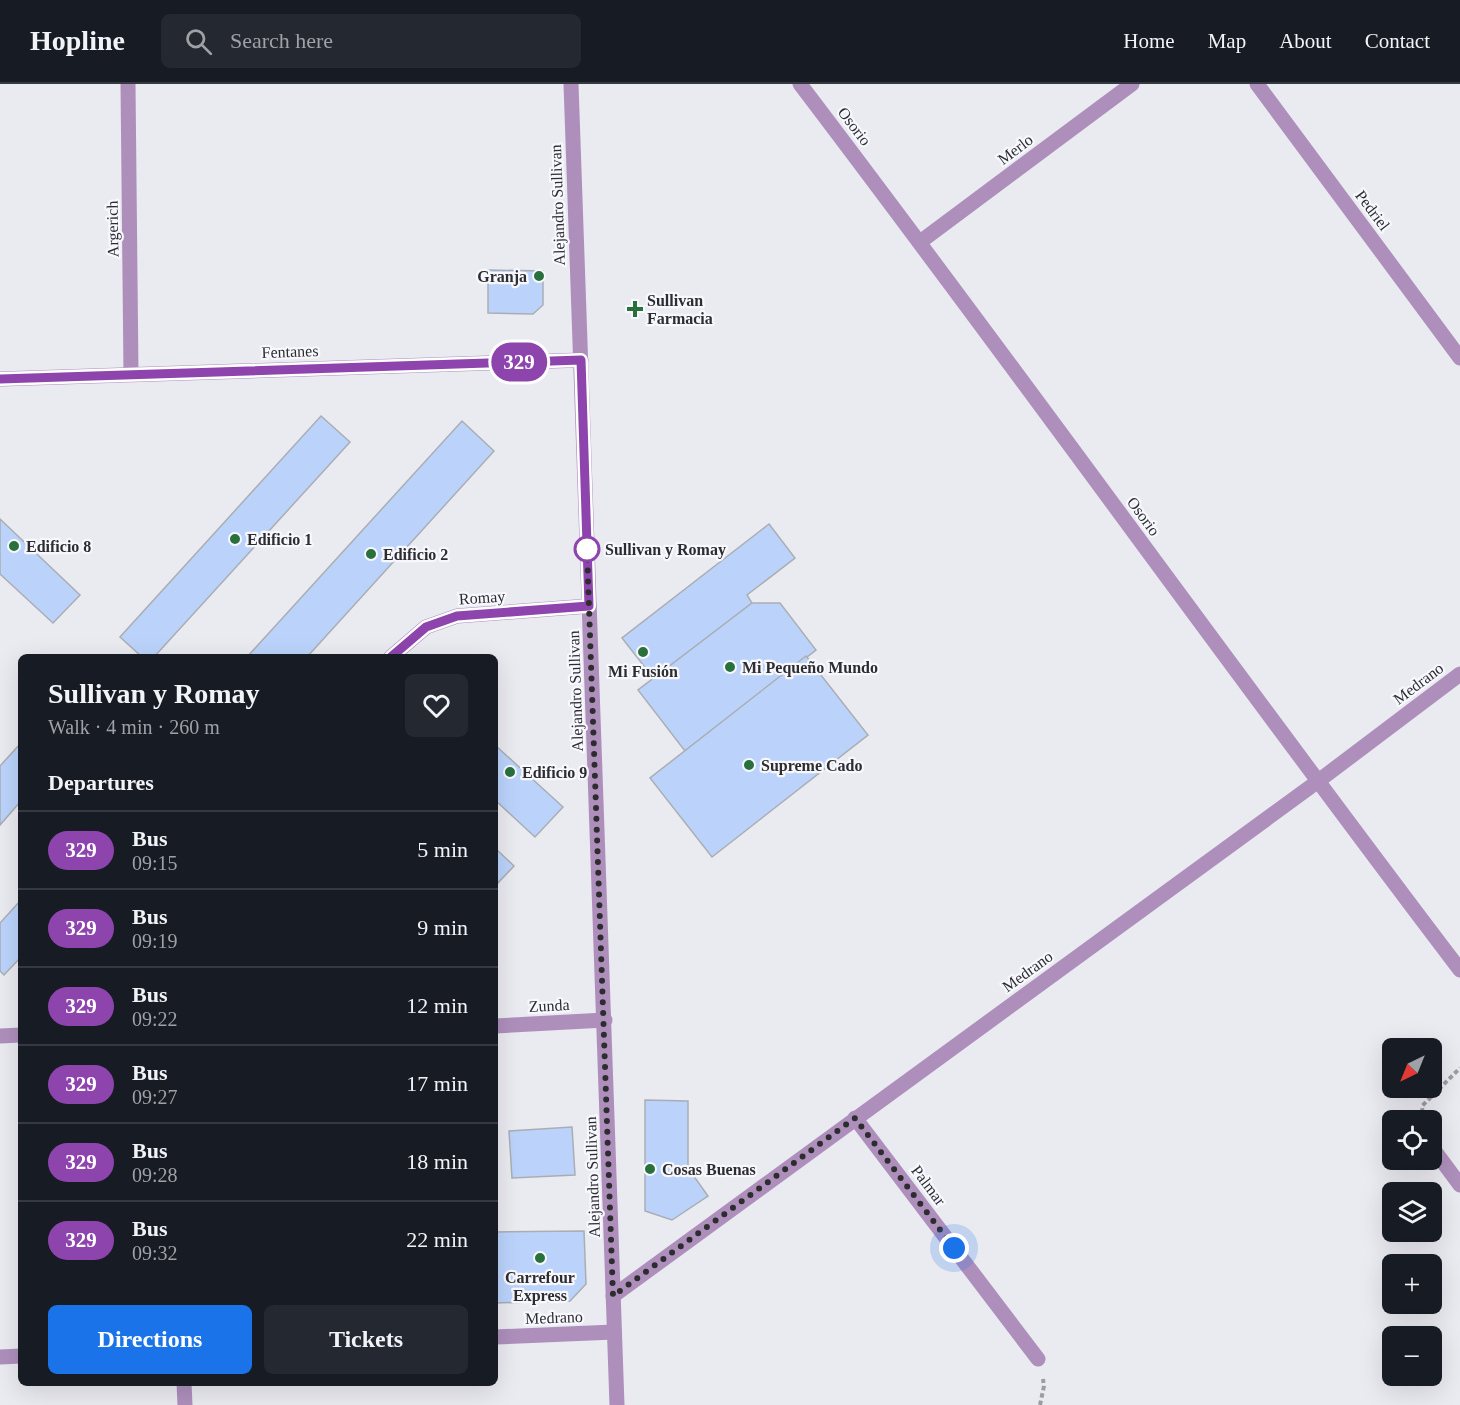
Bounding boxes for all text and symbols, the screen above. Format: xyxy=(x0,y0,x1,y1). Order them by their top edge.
search box xyxy=(161,14,581,68)
text: Hopline xyxy=(30,25,125,56)
icon: search xyxy=(182,25,215,58)
text: Search here xyxy=(230,28,333,53)
text: Home xyxy=(1123,29,1175,53)
text: Map xyxy=(1208,29,1246,53)
text: About xyxy=(1279,29,1332,53)
text: Contact xyxy=(1365,29,1430,53)
street label: Osorio xyxy=(835,104,874,149)
street label: Merlo xyxy=(995,131,1036,168)
street label: Alejandro Sullivan xyxy=(547,144,569,266)
street label: Pedriel xyxy=(1352,187,1393,234)
street label: Argerich xyxy=(104,201,122,257)
place label: Granja xyxy=(477,268,527,286)
marker: Granja xyxy=(532,269,546,283)
place label: Sullivan Farmacia xyxy=(647,292,713,327)
marker: Sullivan Farmacia xyxy=(628,302,642,316)
street label: Fentanes xyxy=(261,342,319,361)
line badge: 329 xyxy=(484,342,554,382)
text: 329 xyxy=(503,350,535,374)
street label: Osorio xyxy=(1124,494,1163,539)
place label: Edificio 1 xyxy=(247,531,312,548)
marker: Edificio 1 xyxy=(228,532,242,546)
marker: Sullivan y Romay xyxy=(574,536,600,562)
place label: Edificio 8 xyxy=(26,538,91,555)
marker: Edificio 8 xyxy=(7,539,21,553)
place label: Sullivan y Romay xyxy=(605,541,726,559)
place label: Edificio 2 xyxy=(383,546,448,563)
marker: Edificio 2 xyxy=(364,547,378,561)
street label: Romay xyxy=(458,587,506,609)
street label: Alejandro Sullivan xyxy=(565,630,587,752)
marker: Mi Fusión xyxy=(636,645,650,659)
place label: Mi Pequeño Mundo xyxy=(742,659,878,677)
street label: Medrano xyxy=(1390,659,1446,708)
marker: Mi Pequeño Mundo xyxy=(723,660,737,674)
place label: Mi Fusión xyxy=(608,663,678,680)
button: heart xyxy=(405,674,468,737)
text: Sullivan y Romay xyxy=(48,678,260,709)
text: Walk · 4 min · 260 m xyxy=(48,716,220,738)
place label: Supreme Cado xyxy=(761,757,863,775)
marker: Supreme Cado xyxy=(742,758,756,772)
place label: Edificio 9 xyxy=(522,764,587,781)
marker: Edificio 9 xyxy=(503,765,517,779)
text: Departures xyxy=(48,770,154,795)
text: Bus xyxy=(132,826,167,851)
text: 5 min xyxy=(417,837,468,862)
text: 329 xyxy=(65,838,97,862)
text: 09:15 xyxy=(132,852,178,874)
text: Bus xyxy=(132,904,167,929)
text: 9 min xyxy=(417,915,468,940)
text: 329 xyxy=(65,916,97,940)
text: 09:19 xyxy=(132,930,178,952)
street label: Medrano xyxy=(999,948,1056,995)
text: Bus xyxy=(132,982,167,1007)
text: 12 min xyxy=(406,993,468,1018)
text: 329 xyxy=(65,994,97,1018)
street label: Zunda xyxy=(528,996,570,1015)
text: 09:22 xyxy=(132,1008,178,1030)
north arrow xyxy=(1382,1038,1442,1098)
map controls xyxy=(1382,1038,1442,1386)
text: Bus xyxy=(132,1060,167,1085)
text: 17 min xyxy=(406,1071,468,1096)
text: 329 xyxy=(65,1072,97,1096)
text: 09:27 xyxy=(132,1086,178,1108)
button: locate xyxy=(1382,1110,1442,1170)
street label: Alejandro Sullivan xyxy=(582,1116,604,1238)
text: Bus xyxy=(132,1138,167,1163)
text: 18 min xyxy=(406,1149,468,1174)
text: 329 xyxy=(65,1150,97,1174)
place label: Cosas Buenas xyxy=(662,1161,756,1178)
marker: Cosas Buenas xyxy=(643,1162,657,1176)
street label: Palmar xyxy=(908,1162,949,1209)
text: 09:28 xyxy=(132,1164,178,1186)
button: layers xyxy=(1382,1182,1442,1242)
text: Bus xyxy=(132,1216,167,1241)
text: 22 min xyxy=(406,1227,468,1252)
text: 329 xyxy=(65,1228,97,1252)
your location xyxy=(939,1233,969,1263)
text: 09:32 xyxy=(132,1242,178,1264)
marker: Carrefour Express xyxy=(533,1251,547,1265)
button: + xyxy=(1382,1254,1442,1314)
place label: Carrefour Express xyxy=(505,1269,575,1305)
button: Directions xyxy=(48,1305,252,1374)
button: Tickets xyxy=(264,1305,468,1374)
street label: Medrano xyxy=(525,1308,583,1327)
button: − xyxy=(1382,1326,1442,1386)

